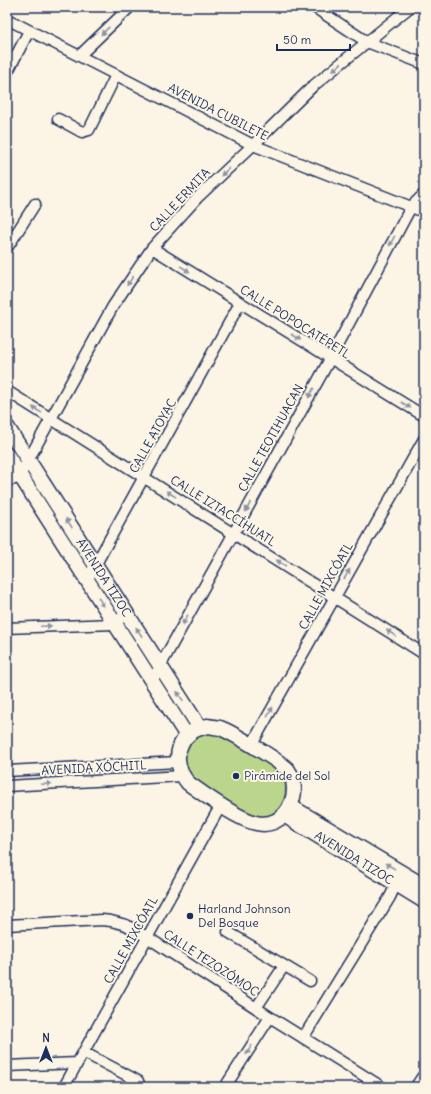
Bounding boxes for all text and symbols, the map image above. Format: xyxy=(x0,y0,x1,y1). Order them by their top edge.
one-way arrow xyxy=(100,26,110,36)
scale bar xyxy=(277,26,350,52)
text: 50 m xyxy=(283,32,312,47)
one-way arrow xyxy=(332,62,343,71)
street label: AVENIDA CUBILETE xyxy=(166,80,271,143)
street label: CALLE ERMITA xyxy=(146,164,213,235)
one-way arrow xyxy=(220,167,230,177)
one-way arrow xyxy=(389,235,396,247)
one-way arrow xyxy=(180,265,190,273)
one-way arrow xyxy=(126,276,134,286)
street label: CALLE POPOCATÉPETL xyxy=(237,282,353,362)
one-way arrow xyxy=(290,334,302,341)
street label: CALLE TEOTIHUACAN xyxy=(235,381,306,494)
one-way arrow xyxy=(308,387,315,399)
street label: CALLE ATOYAC xyxy=(126,396,179,475)
one-way arrow xyxy=(401,402,412,409)
one-way arrow xyxy=(32,406,42,414)
street label: CALLE IZTACCÍHUATL xyxy=(168,472,279,549)
one-way arrow xyxy=(165,491,177,498)
one-way arrow xyxy=(245,501,252,512)
one-way arrow xyxy=(65,518,73,528)
street label: AVENIDA TIZOC xyxy=(73,536,135,619)
street label: CALLE MIXCÓATL xyxy=(295,539,356,632)
one-way arrow xyxy=(276,559,286,567)
one-way arrow xyxy=(344,568,351,580)
one-way arrow xyxy=(97,597,105,607)
one-way arrow xyxy=(182,614,189,626)
one-way arrow xyxy=(40,623,52,630)
one-way arrow xyxy=(135,627,143,637)
one-way arrow xyxy=(385,629,397,636)
one-way arrow xyxy=(176,691,184,701)
one-way arrow xyxy=(267,706,273,717)
street label: AVENIDA XÓCHITL xyxy=(41,757,147,778)
place label: Pirámide del Sol xyxy=(244,768,330,783)
marker: Pirámide del Sol xyxy=(231,771,241,781)
one-way arrow xyxy=(40,780,52,787)
street label: AVENIDA TIZOC xyxy=(312,828,396,887)
one-way arrow xyxy=(384,863,396,870)
street label: CALLE MIXCÓATL xyxy=(100,893,161,986)
place label: Harland Johnson Del Bosque xyxy=(198,901,291,930)
marker: Harland Johnson Del Bosque xyxy=(185,911,195,921)
street label: CALLE TEZOZÓMOC xyxy=(161,926,262,999)
north arrow xyxy=(26,1028,66,1068)
text: N xyxy=(42,1031,50,1045)
one-way arrow xyxy=(245,1045,253,1055)

